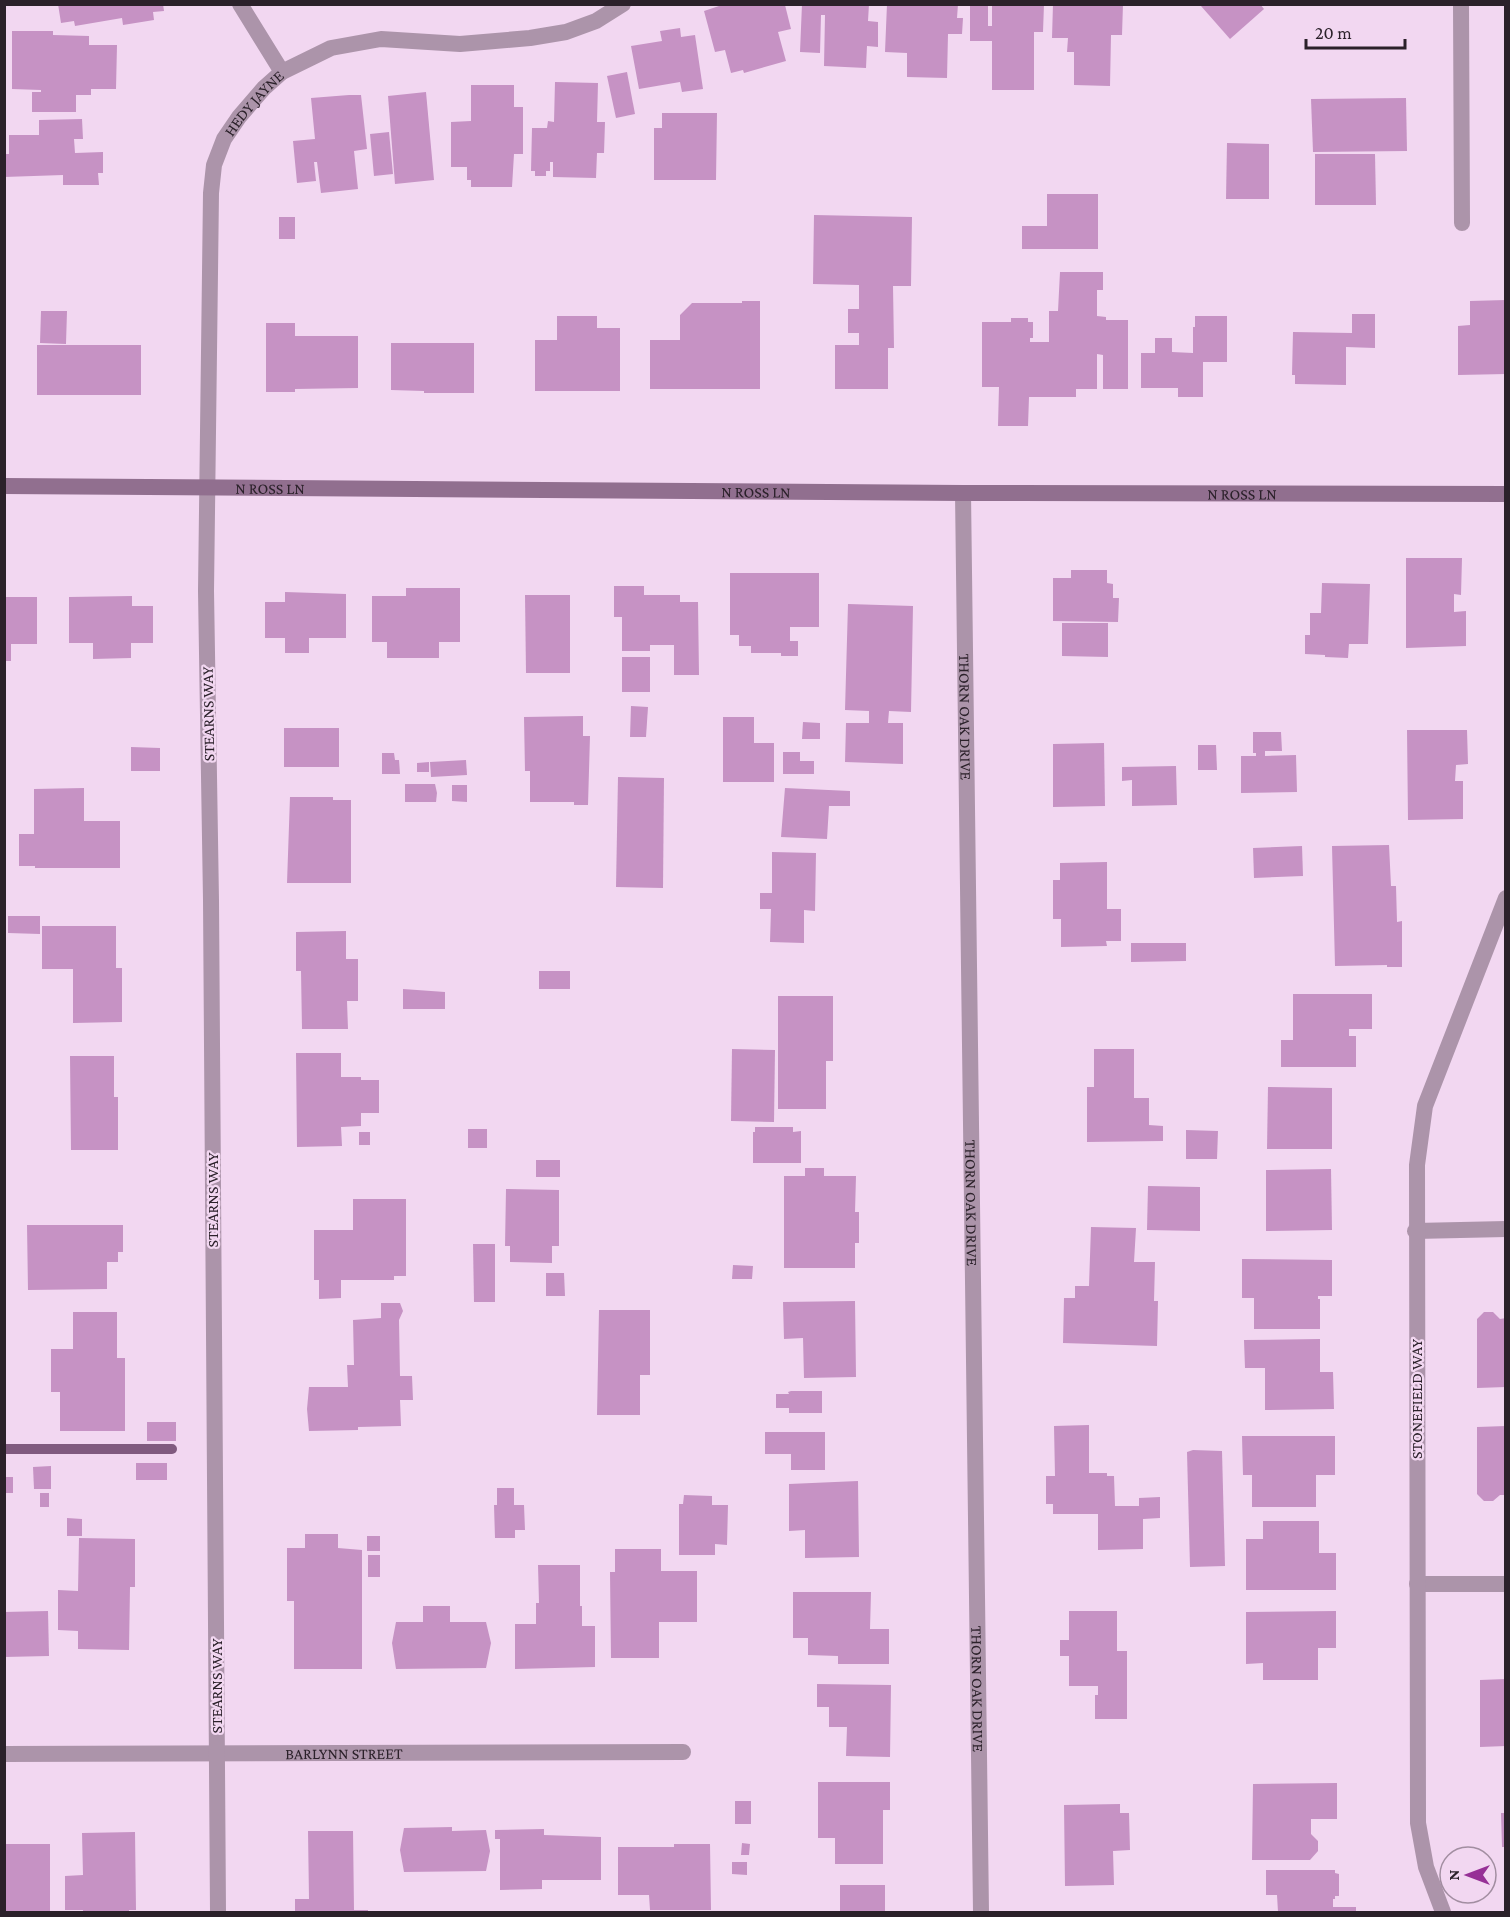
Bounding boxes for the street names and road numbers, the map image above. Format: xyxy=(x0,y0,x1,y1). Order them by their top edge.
street label: HEDY JAYNE xyxy=(220,66,287,139)
street label: N ROSS LN xyxy=(235,479,305,497)
street label: N ROSS LN xyxy=(721,483,791,500)
street label: N ROSS LN xyxy=(1207,485,1277,502)
street label: THORN OAK DRIVE xyxy=(957,654,975,781)
street label: STEARNS WAY xyxy=(199,666,217,762)
street label: THORN OAK DRIVE xyxy=(963,1140,981,1267)
street label: STEARNS WAY xyxy=(204,1152,221,1247)
street label: STONEFIELD WAY xyxy=(1408,1338,1425,1459)
street label: THORN OAK DRIVE xyxy=(969,1626,987,1753)
street label: STEARNS WAY xyxy=(208,1638,225,1733)
street label: BARLYNN STREET xyxy=(285,1744,403,1762)

